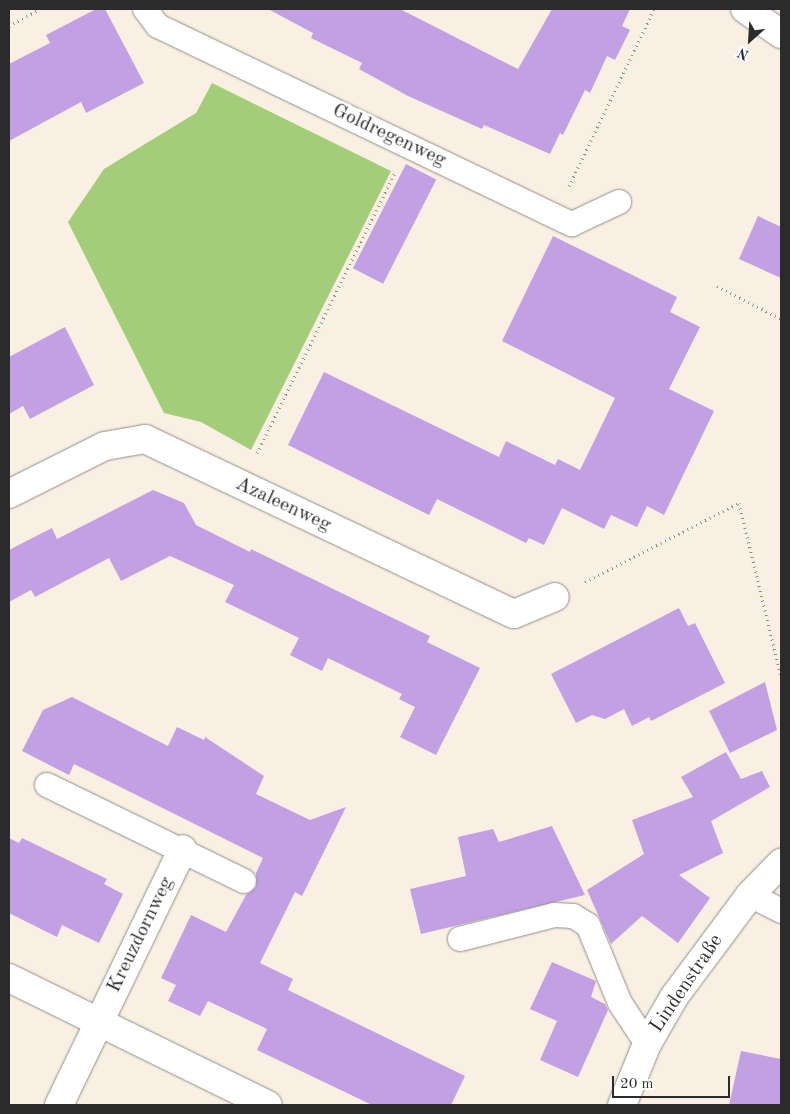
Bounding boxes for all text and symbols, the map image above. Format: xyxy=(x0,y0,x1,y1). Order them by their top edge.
north arrow xyxy=(725,15,775,65)
text: N xyxy=(736,45,751,62)
street label: Goldregenweg xyxy=(328,99,450,173)
street label: Azaleenweg xyxy=(231,472,335,538)
street label: Kreuzdornweg xyxy=(103,873,179,997)
street label: Lindenstraße xyxy=(645,930,729,1038)
scale bar xyxy=(615,1066,732,1098)
text: 20 m xyxy=(620,1077,654,1092)

